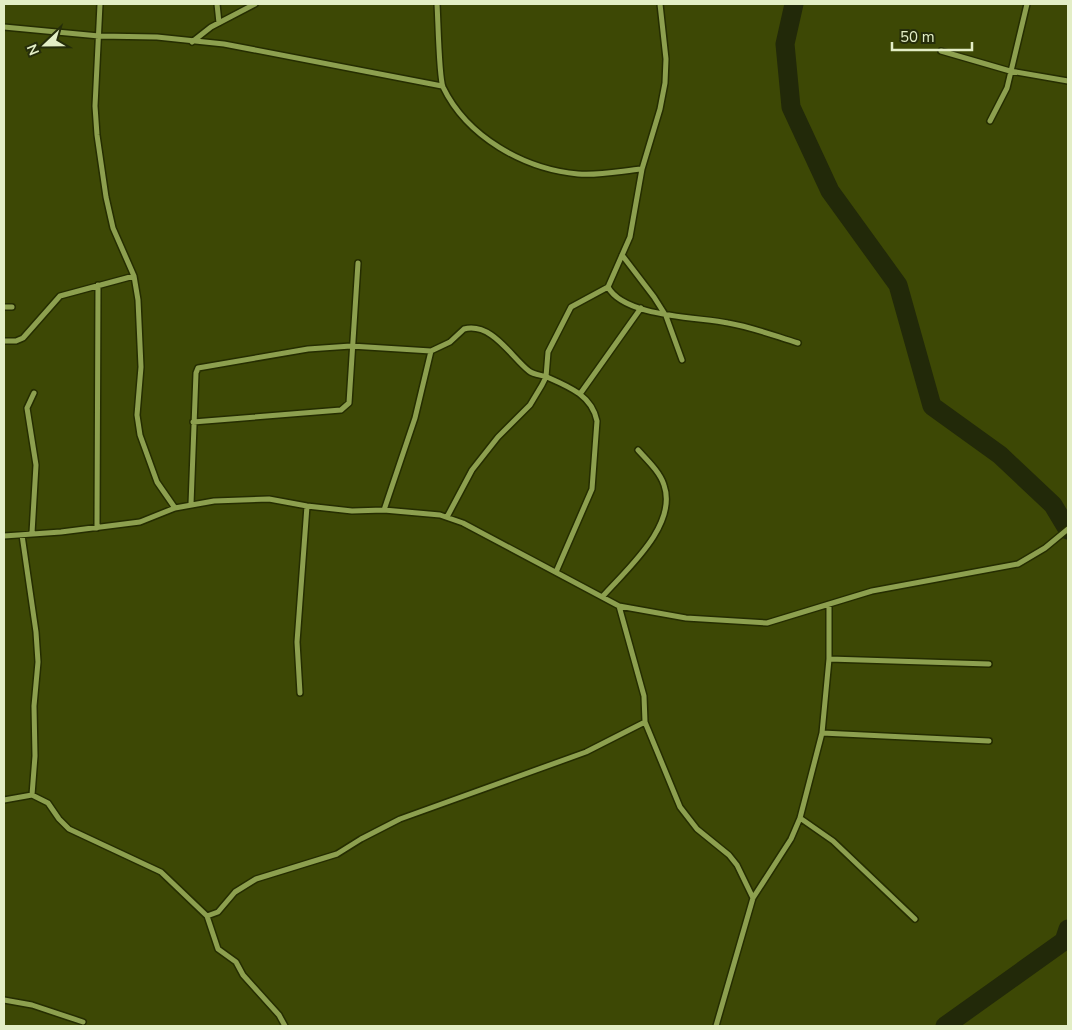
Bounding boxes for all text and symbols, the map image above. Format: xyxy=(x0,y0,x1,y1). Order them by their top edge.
north arrow xyxy=(20,20,70,70)
scale bar xyxy=(892,20,972,52)
text: 50 m xyxy=(900,27,935,47)
text: N xyxy=(23,41,44,58)

